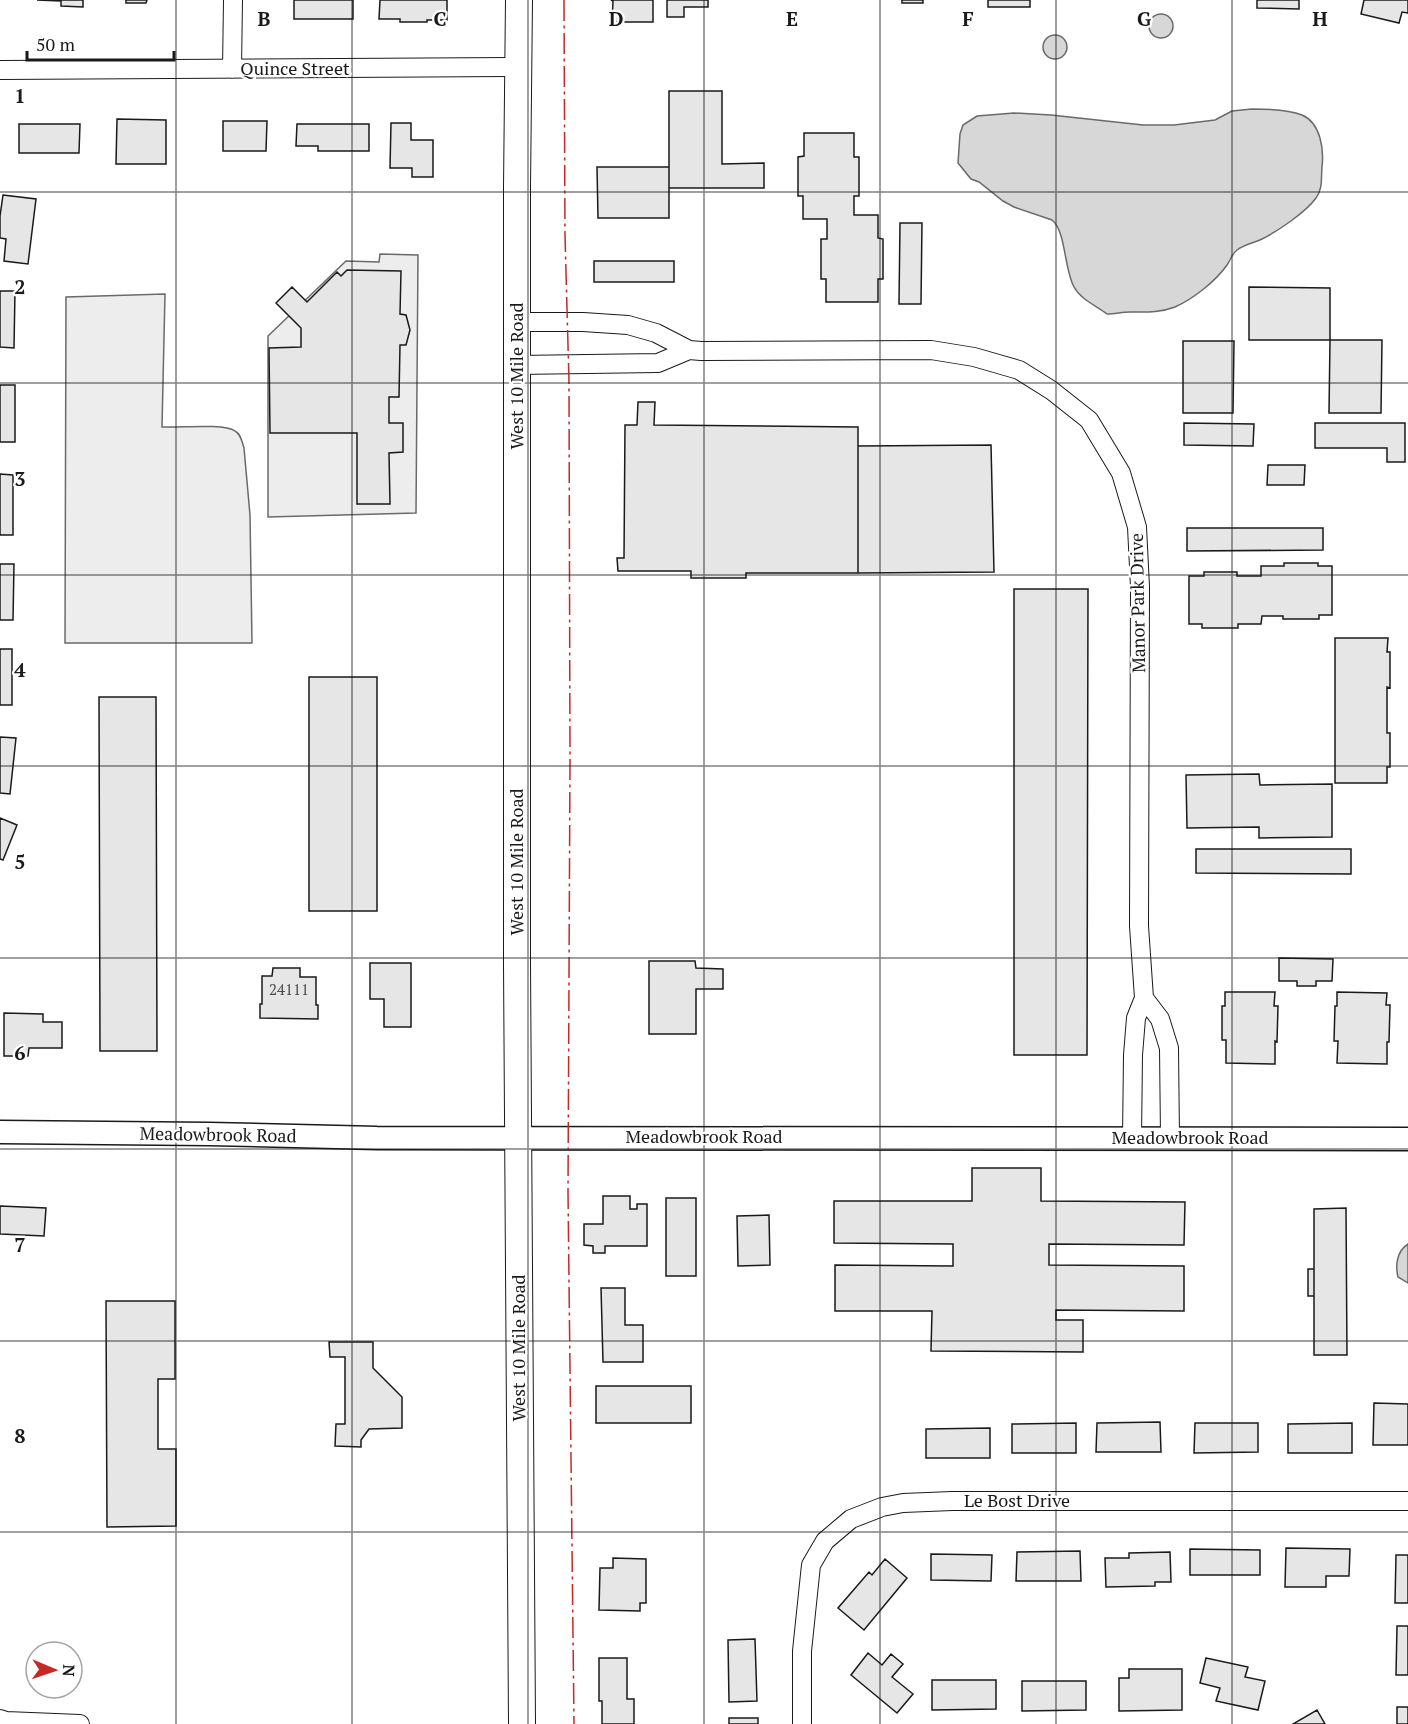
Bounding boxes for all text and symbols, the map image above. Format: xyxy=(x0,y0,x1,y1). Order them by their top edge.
text: B xyxy=(258,5,271,32)
text: C xyxy=(433,5,447,32)
text: D xyxy=(609,5,623,32)
text: E xyxy=(786,5,798,32)
text: F xyxy=(962,5,974,32)
text: G xyxy=(1137,5,1151,32)
text: H xyxy=(1312,5,1328,32)
scale bar xyxy=(27,24,174,62)
text: 50 m xyxy=(36,32,76,56)
street label: Quince Street xyxy=(240,56,350,80)
text: 1 xyxy=(14,82,26,109)
text: 2 xyxy=(14,273,26,300)
street label: West 10 Mile Road xyxy=(504,302,528,450)
text: 3 xyxy=(14,465,26,492)
street label: Manor Park Drive xyxy=(1124,533,1150,673)
text: 4 xyxy=(14,656,26,683)
street label: West 10 Mile Road xyxy=(504,788,528,936)
text: 5 xyxy=(14,848,26,875)
house number: 24111 xyxy=(269,979,309,999)
text: 6 xyxy=(14,1039,26,1066)
street label: Meadowbrook Road xyxy=(139,1121,297,1147)
street label: Meadowbrook Road xyxy=(625,1124,783,1148)
street label: Meadowbrook Road xyxy=(1111,1125,1269,1149)
text: 7 xyxy=(14,1231,26,1258)
street label: West 10 Mile Road xyxy=(506,1274,530,1422)
text: 8 xyxy=(14,1422,26,1449)
street label: Le Bost Drive xyxy=(964,1488,1070,1512)
north arrow xyxy=(24,1640,84,1700)
text: N xyxy=(58,1664,80,1677)

